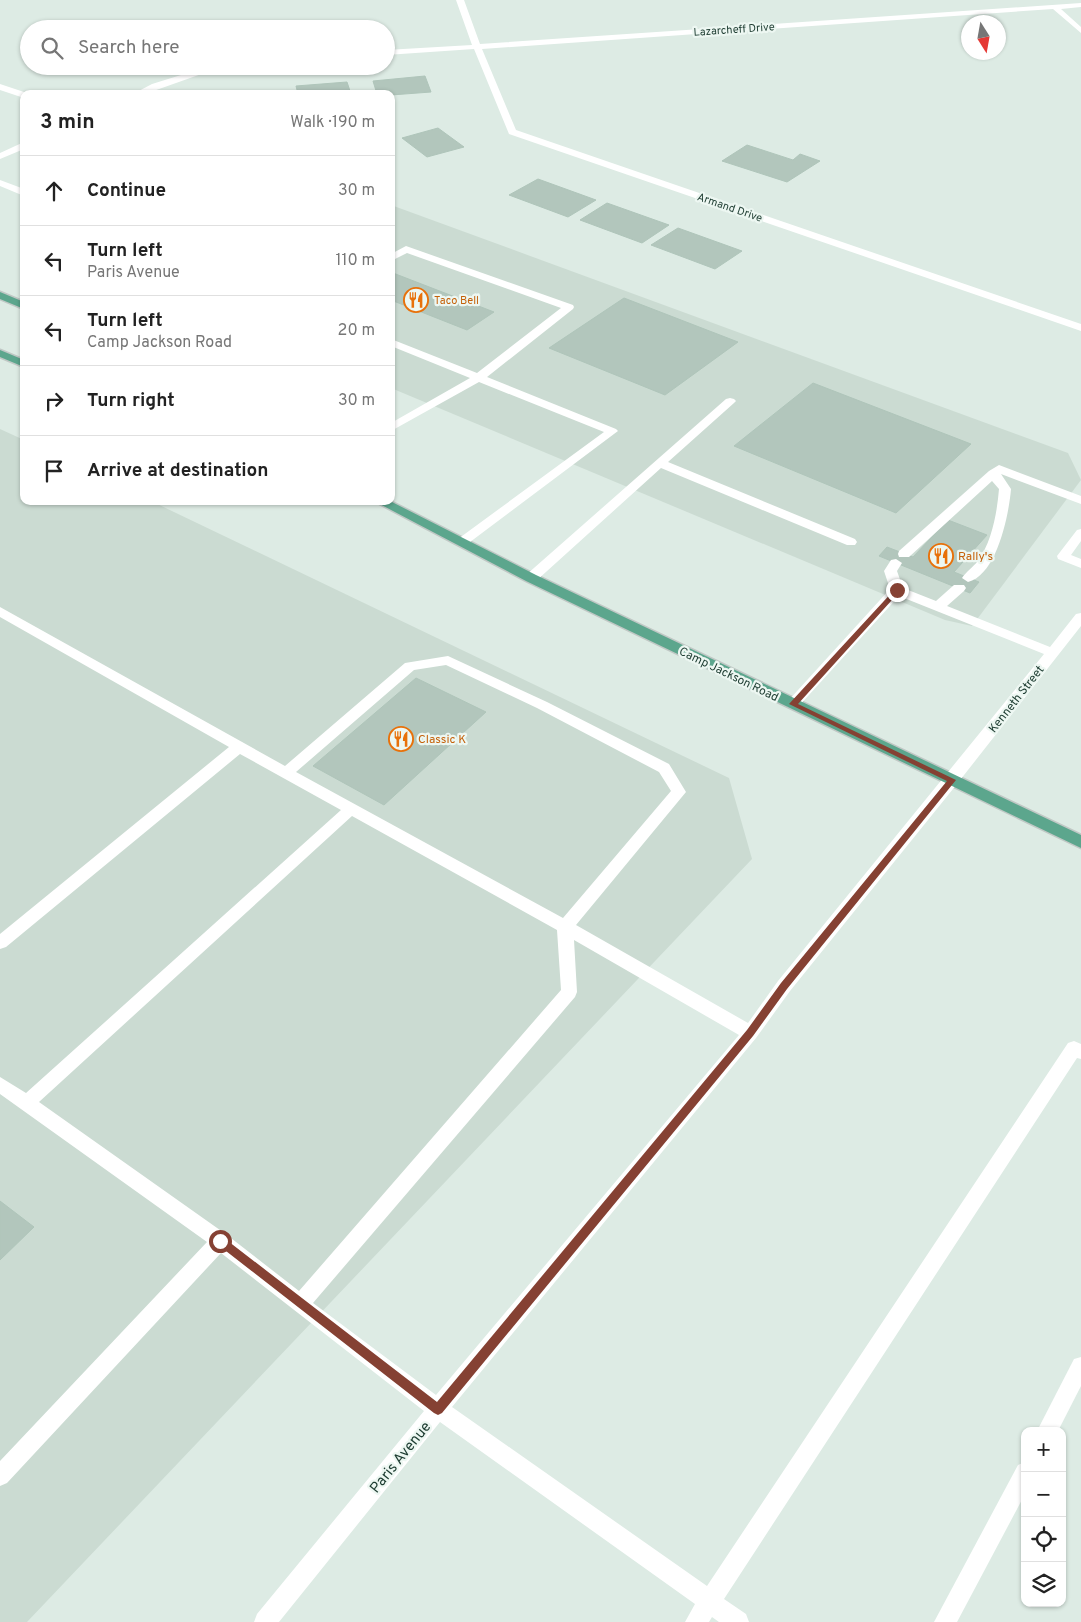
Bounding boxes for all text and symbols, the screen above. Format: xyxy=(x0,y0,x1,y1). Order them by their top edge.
north arrow xyxy=(961,15,1006,60)
search box xyxy=(20,20,395,75)
street label: Lazarcheff Drive xyxy=(693,20,775,40)
icon: search xyxy=(38,34,66,62)
text: Search here xyxy=(78,36,180,60)
text: 3 min xyxy=(40,109,95,136)
text: Walk · 190 m xyxy=(290,113,375,133)
icon: ahead xyxy=(40,177,68,205)
text: Continue xyxy=(87,179,166,203)
text: 30 m xyxy=(338,181,375,201)
street label: Armand Drive xyxy=(695,190,764,226)
text: Turn left xyxy=(87,239,163,263)
icon: left xyxy=(40,247,68,275)
text: 110 m xyxy=(335,251,375,271)
text: Paris Avenue xyxy=(87,263,180,283)
restaurant icon: Taco Bell xyxy=(403,287,429,313)
place label: Taco Bell xyxy=(434,294,479,308)
text: Turn left xyxy=(87,309,163,333)
icon: left xyxy=(40,317,68,345)
text: 20 m xyxy=(338,321,375,341)
text: Camp Jackson Road xyxy=(87,333,232,353)
icon: right xyxy=(40,387,68,415)
text: Turn right xyxy=(87,389,175,413)
text: 30 m xyxy=(338,391,375,411)
icon: arrive xyxy=(40,457,68,485)
text: Arrive at destination xyxy=(87,459,268,483)
restaurant icon: Rally's xyxy=(928,543,954,569)
place label: Rally's xyxy=(958,549,993,565)
route end xyxy=(886,579,909,602)
street label: Camp Jackson Road xyxy=(676,644,781,706)
street label: Kenneth Street xyxy=(985,663,1048,737)
restaurant icon: Classic K xyxy=(388,726,414,752)
place label: Classic K xyxy=(418,732,466,748)
route start xyxy=(209,1230,232,1253)
street label: Paris Avenue xyxy=(366,1418,436,1498)
map controls xyxy=(1021,1427,1066,1607)
button: + xyxy=(1021,1427,1066,1472)
button: − xyxy=(1021,1472,1066,1517)
button: locate xyxy=(1021,1517,1066,1562)
button: layers xyxy=(1021,1562,1066,1607)

